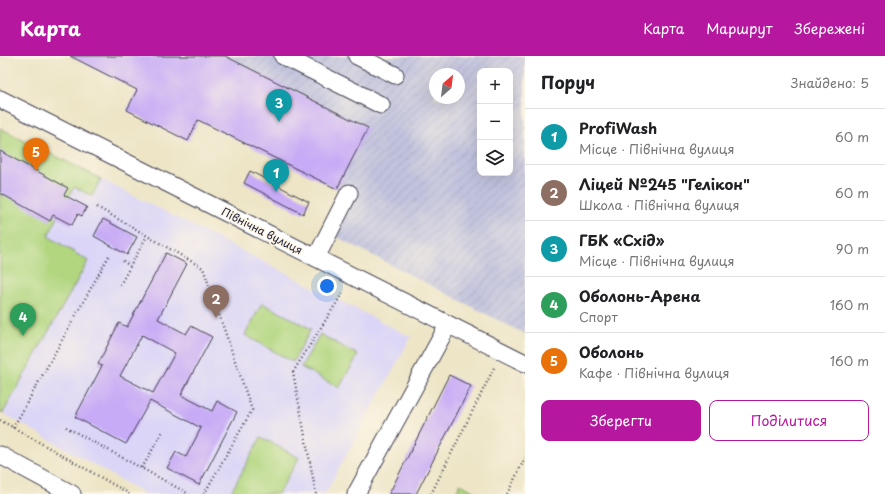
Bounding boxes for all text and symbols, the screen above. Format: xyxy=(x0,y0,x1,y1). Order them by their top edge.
text: Карта xyxy=(20,14,81,42)
text: Карта xyxy=(643,18,684,39)
text: Маршрут xyxy=(706,18,773,39)
text: Збережені xyxy=(795,18,865,39)
north arrow xyxy=(429,68,465,104)
map controls xyxy=(477,68,513,176)
button: + xyxy=(477,68,513,104)
text: Поруч xyxy=(541,69,595,95)
text: Знайдено: 5 xyxy=(791,73,869,92)
pin: 3 xyxy=(266,89,292,122)
button: − xyxy=(477,104,513,140)
text: ProfiWash xyxy=(579,116,657,139)
text: 1 xyxy=(551,127,557,146)
text: 60 m xyxy=(835,127,869,146)
pin: 5 xyxy=(23,138,49,171)
text: Місце · Північна вулиця xyxy=(579,139,734,158)
button: layers xyxy=(477,140,513,176)
pin: 1 xyxy=(263,159,289,192)
text: Ліцей №245 "Гелікон" xyxy=(579,172,750,195)
text: 2 xyxy=(549,183,559,202)
text: 60 m xyxy=(835,183,869,202)
text: Школа · Північна вулиця xyxy=(579,195,739,214)
street label: Північна вулиця xyxy=(219,203,306,258)
text: ГБК «Схід» xyxy=(579,228,665,251)
text: 3 xyxy=(550,239,558,258)
text: 90 m xyxy=(836,239,869,258)
text: Місце · Північна вулиця xyxy=(579,251,734,270)
your location xyxy=(317,276,337,296)
text: Оболонь-Арена xyxy=(579,284,701,307)
pin: 2 xyxy=(203,285,229,318)
text: 4 xyxy=(550,295,558,314)
text: 160 m xyxy=(830,295,869,314)
pin: 4 xyxy=(10,303,36,336)
text: Спорт xyxy=(579,307,618,326)
text: Оболонь xyxy=(579,340,644,363)
text: 5 xyxy=(550,351,558,370)
text: 160 m xyxy=(830,351,869,370)
text: Кафе · Північна вулиця xyxy=(579,363,730,382)
button: Зберегти xyxy=(541,400,701,441)
button: Поділитися xyxy=(709,400,869,441)

